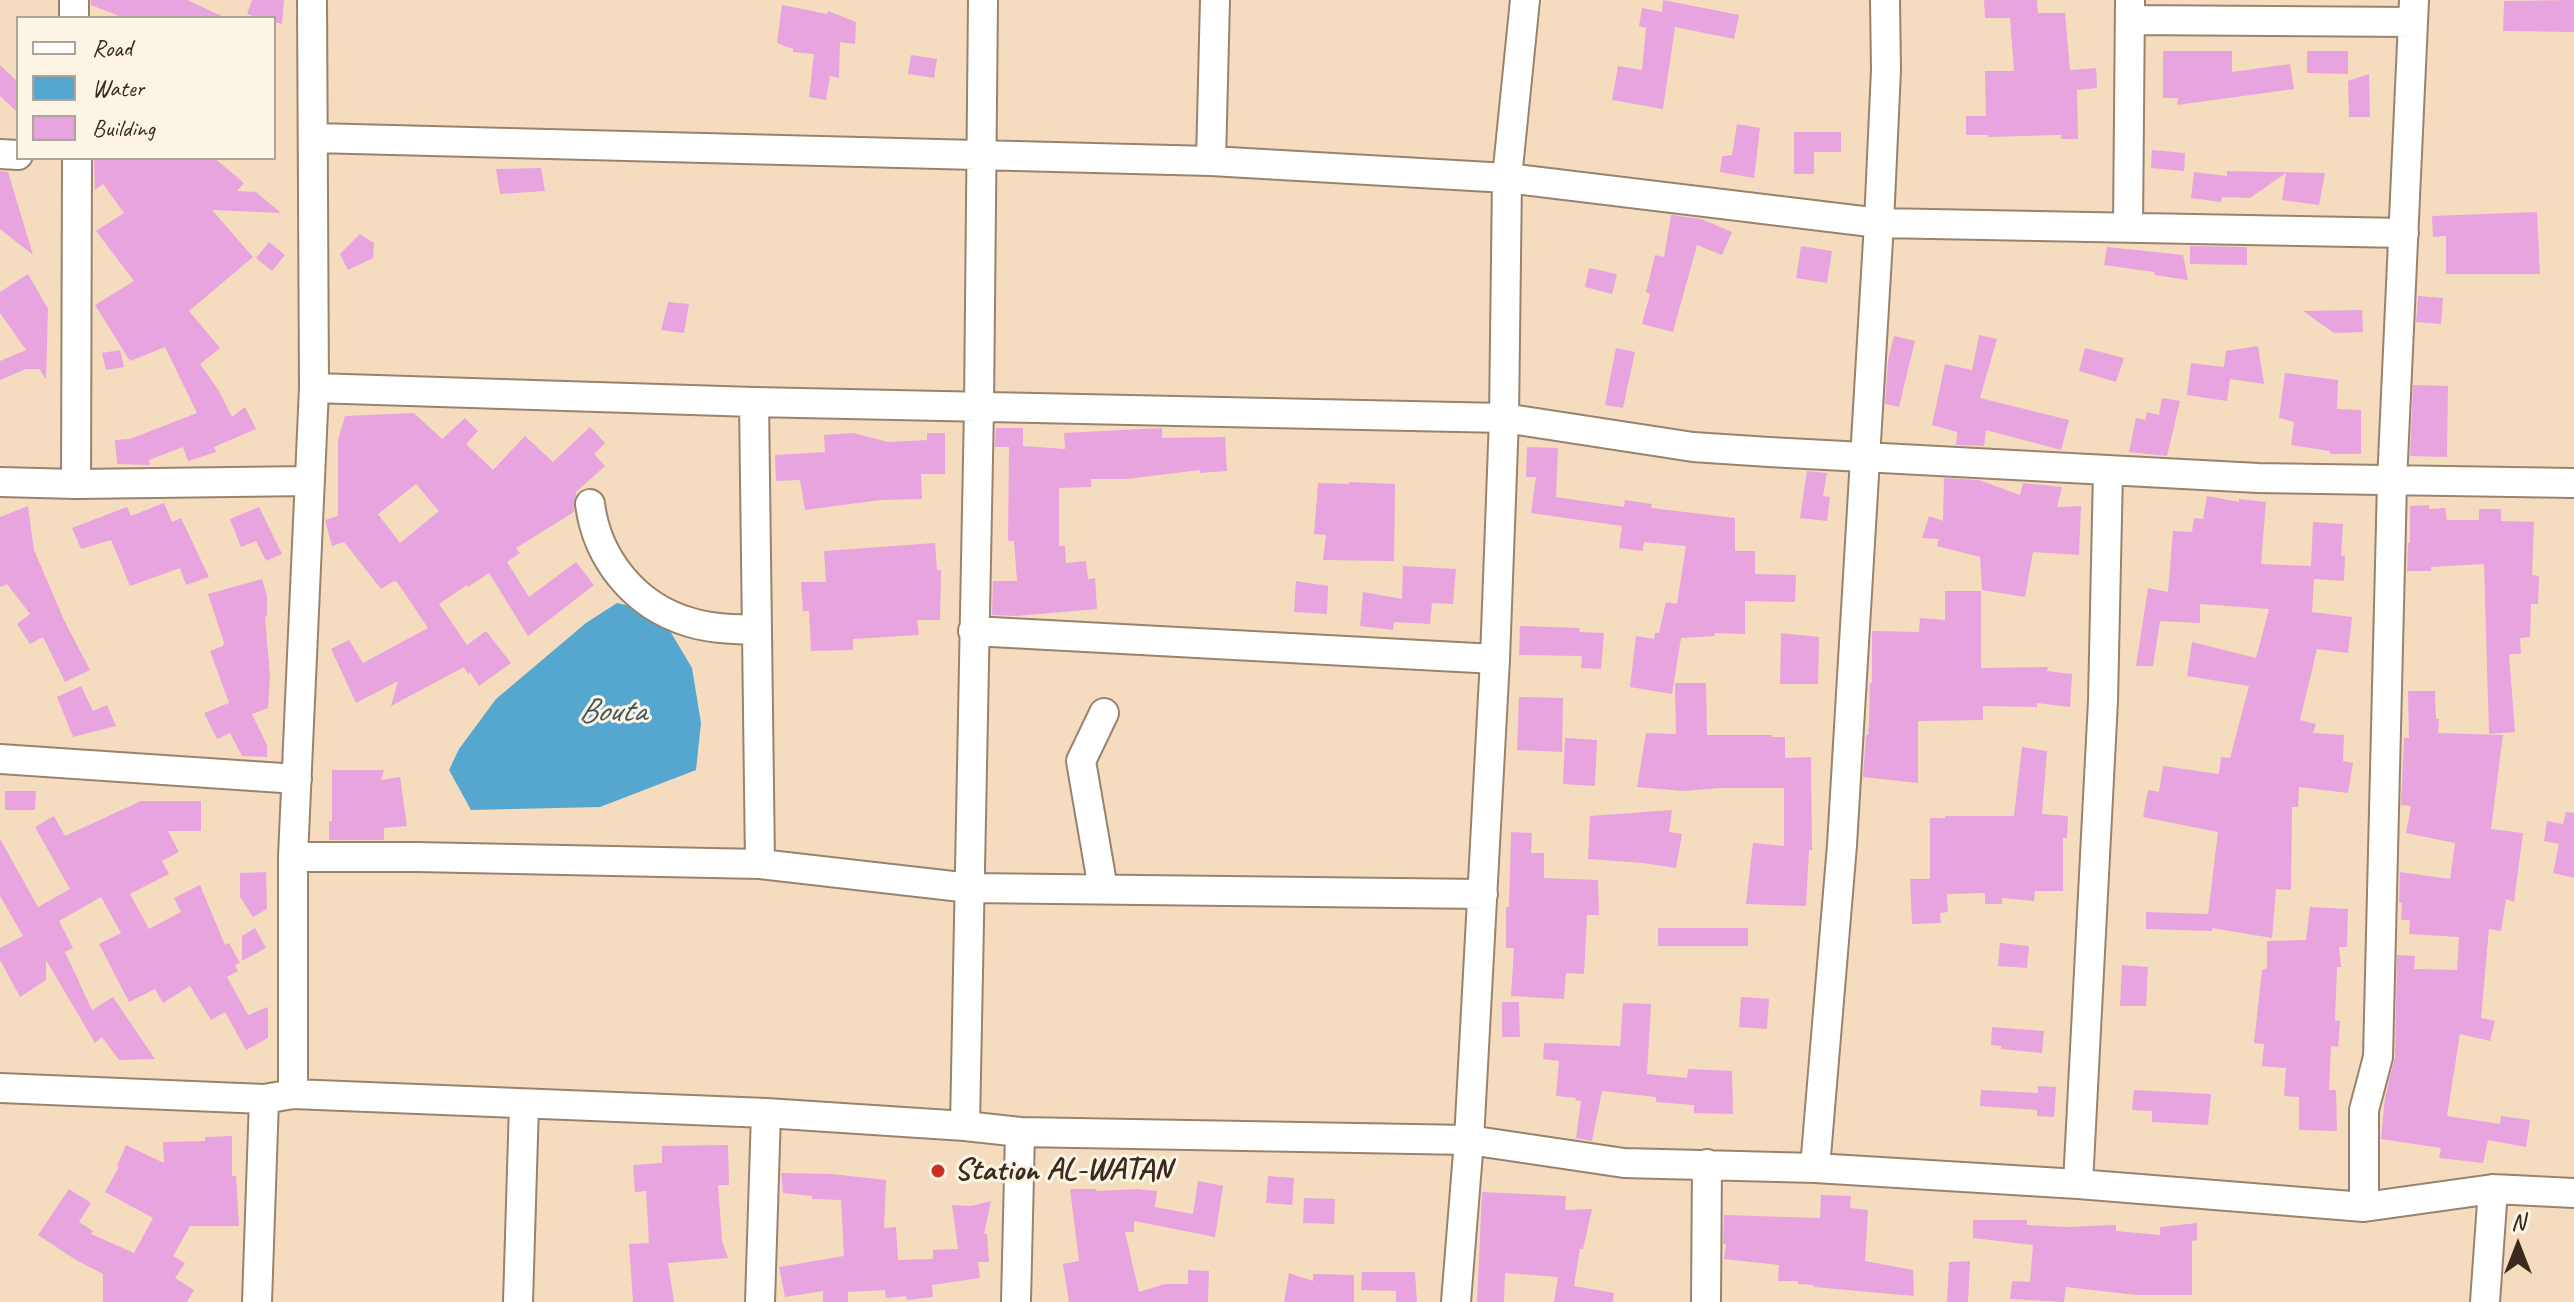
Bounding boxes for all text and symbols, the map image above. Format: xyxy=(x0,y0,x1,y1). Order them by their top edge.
legend xyxy=(16,16,276,160)
text: Road xyxy=(92,33,132,63)
text: Water xyxy=(92,73,144,103)
text: Building xyxy=(92,113,155,143)
water label: Bouta xyxy=(578,692,646,732)
place label: Station AL-WATAN xyxy=(954,1152,1172,1190)
marker: Station AL-WATAN xyxy=(929,1162,947,1180)
north arrow xyxy=(2478,1206,2558,1286)
text: N xyxy=(2511,1208,2525,1236)

